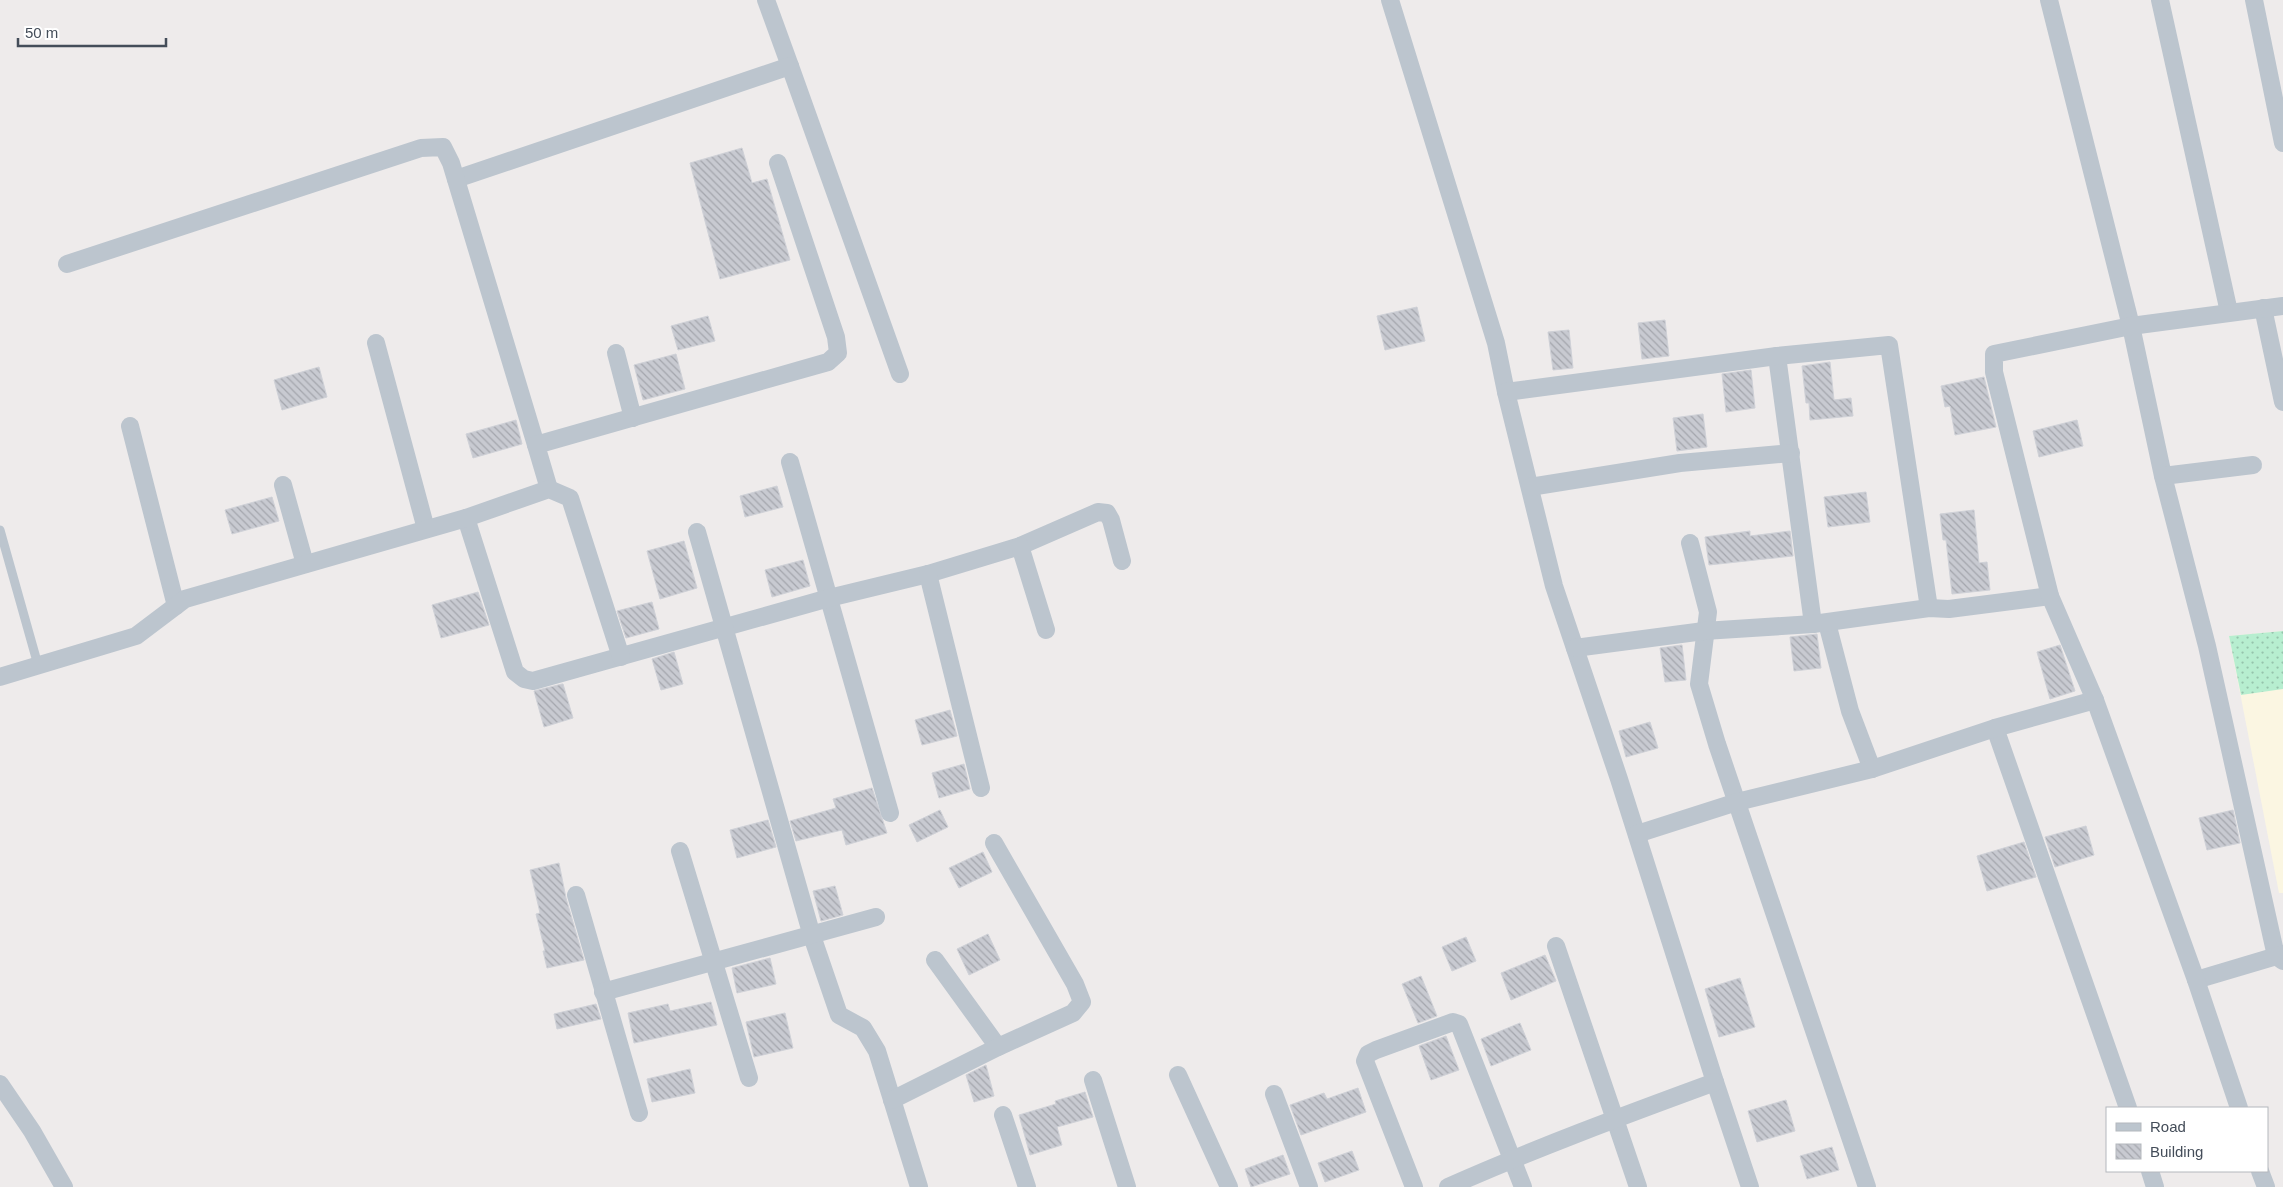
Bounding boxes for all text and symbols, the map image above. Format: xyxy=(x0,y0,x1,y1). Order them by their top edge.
scale bar xyxy=(18,15,165,47)
text: 50 m xyxy=(25,24,58,41)
legend xyxy=(2106,1107,2268,1172)
text: Road xyxy=(2150,1118,2186,1135)
text: Building xyxy=(2150,1143,2203,1160)

